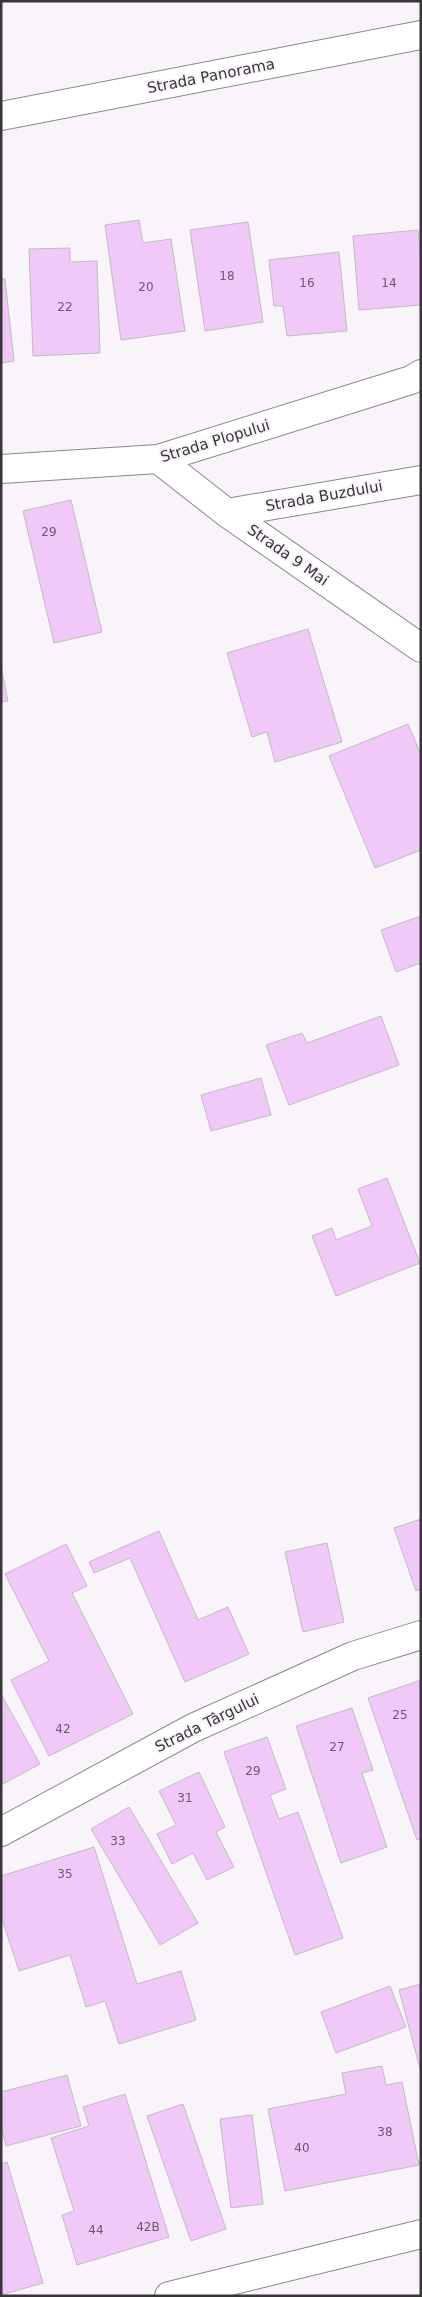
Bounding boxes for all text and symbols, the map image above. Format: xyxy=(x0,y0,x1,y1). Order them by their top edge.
street label: Strada Panorama xyxy=(146,55,276,97)
house number: 18 xyxy=(219,269,235,283)
house number: 16 xyxy=(299,276,315,290)
house number: 14 xyxy=(381,276,397,290)
house number: 20 xyxy=(138,280,154,294)
house number: 22 xyxy=(57,300,73,314)
street label: Strada Plopului xyxy=(158,416,272,466)
street label: Strada Buzdului xyxy=(264,477,384,515)
street label: Strada 9 Mai xyxy=(244,520,332,590)
house number: 29 xyxy=(41,525,57,539)
street label: Strada Târgului xyxy=(152,1690,262,1756)
house number: 25 xyxy=(392,1708,408,1722)
house number: 42 xyxy=(55,1722,71,1736)
house number: 27 xyxy=(329,1740,345,1754)
house number: 29 xyxy=(245,1764,261,1778)
house number: 31 xyxy=(177,1791,193,1805)
house number: 33 xyxy=(110,1834,126,1848)
house number: 35 xyxy=(57,1867,73,1881)
house number: 38 xyxy=(377,2125,393,2139)
house number: 40 xyxy=(294,2141,310,2155)
house number: 42B xyxy=(136,2220,160,2234)
house number: 44 xyxy=(88,2223,104,2237)

